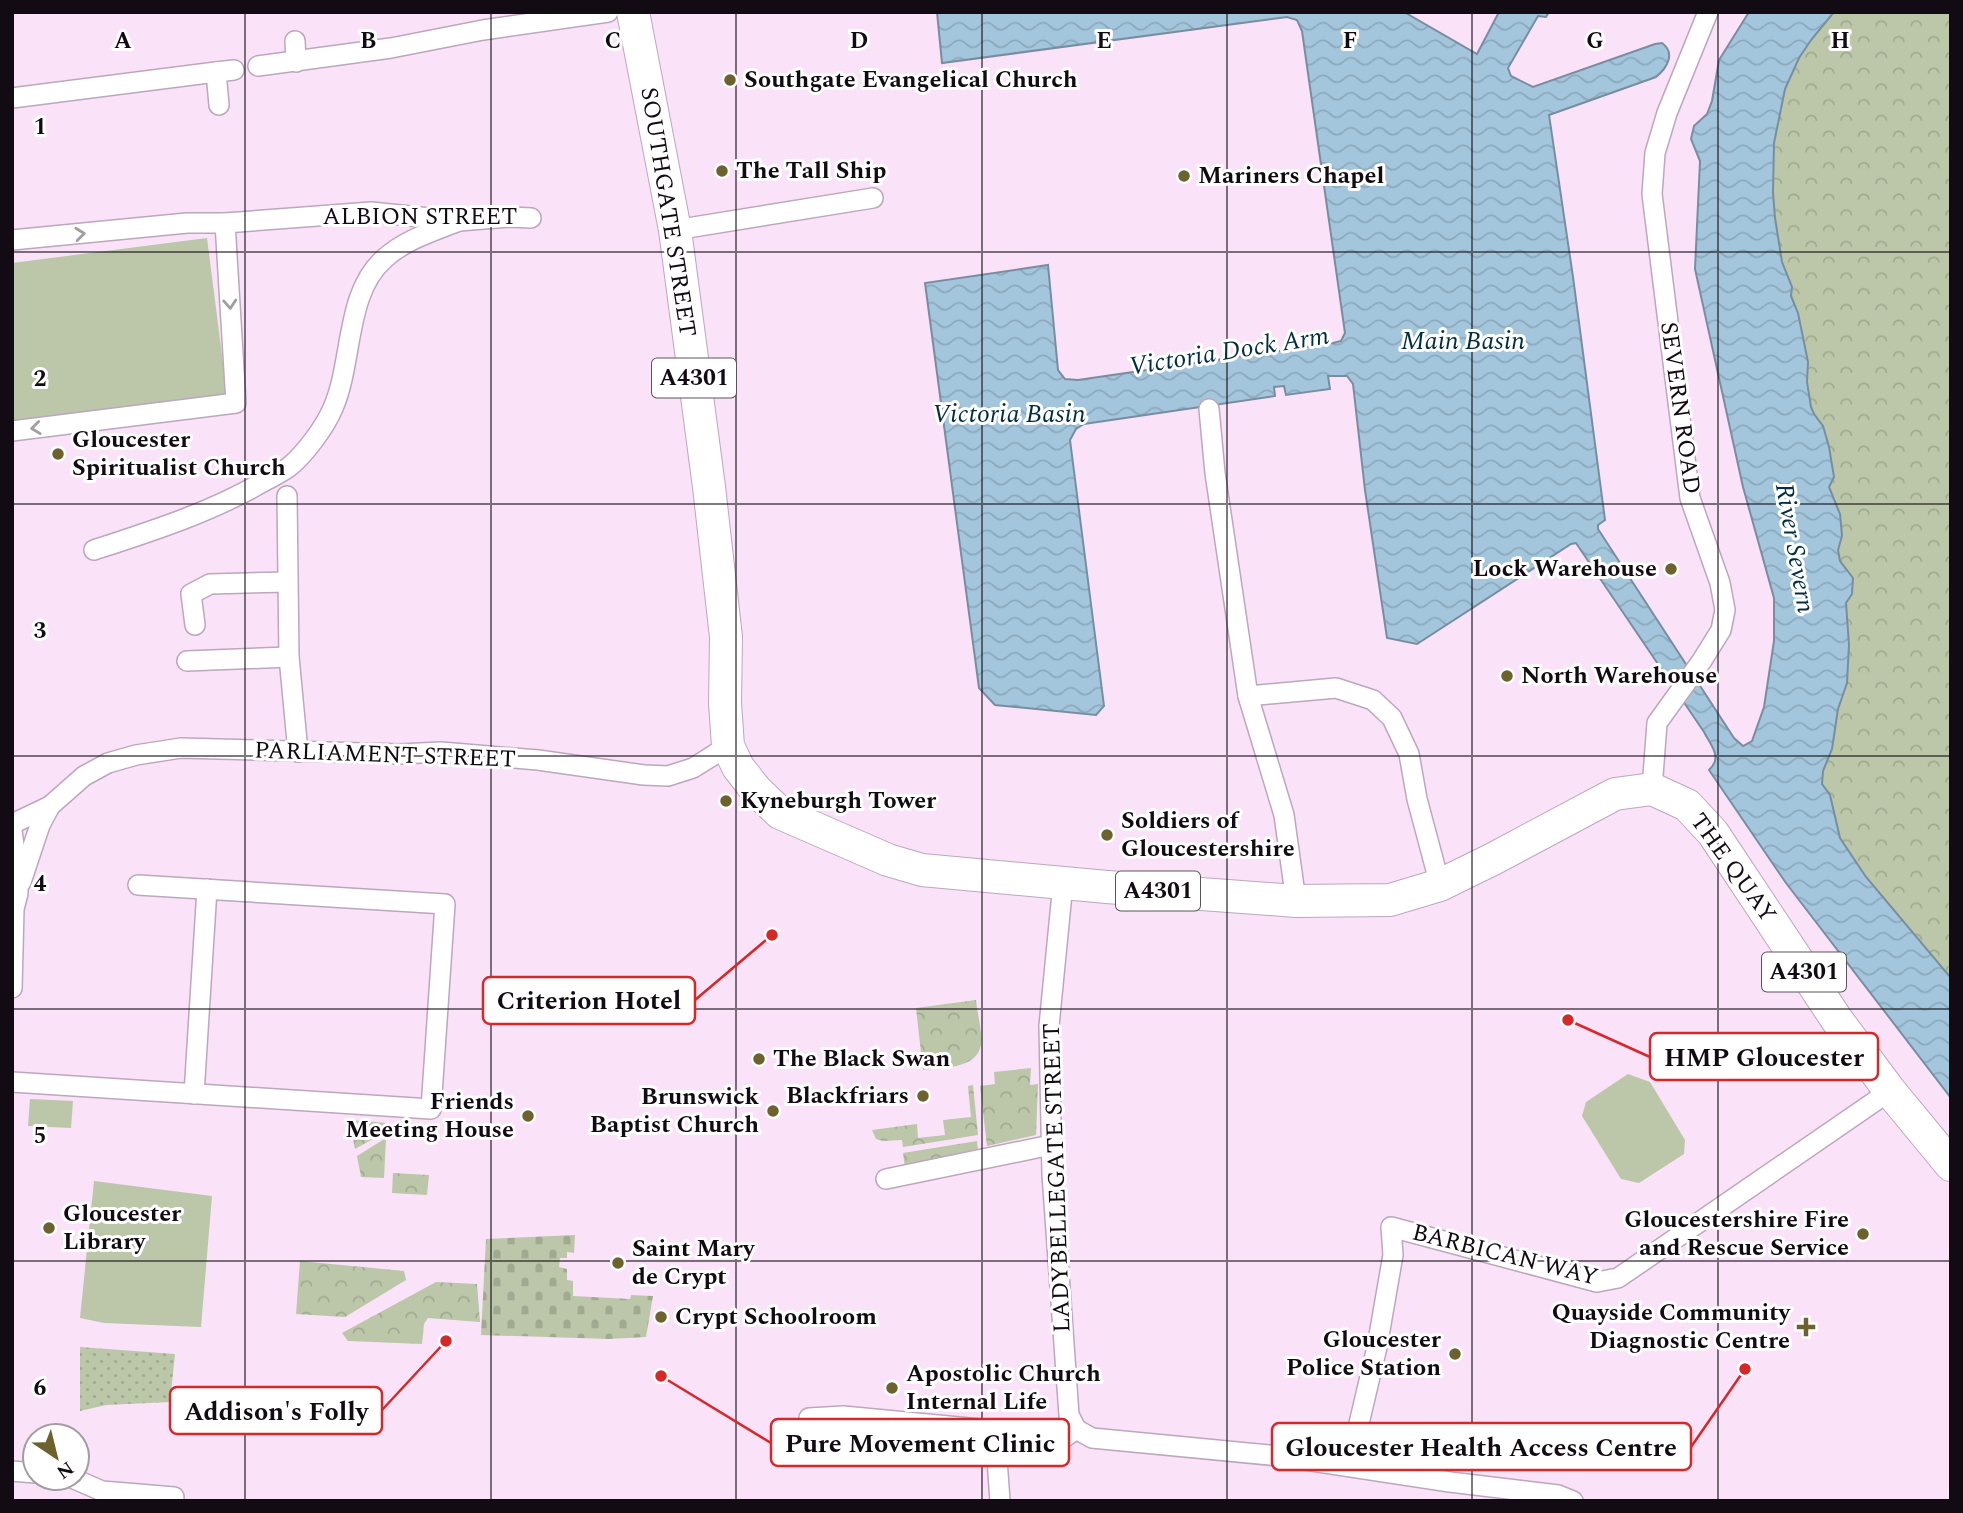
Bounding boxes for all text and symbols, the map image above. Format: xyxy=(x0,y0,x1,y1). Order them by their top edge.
text: A xyxy=(114,24,132,59)
text: B xyxy=(360,24,376,59)
text: C xyxy=(605,24,621,59)
text: D xyxy=(850,24,868,59)
text: E xyxy=(1096,24,1112,59)
text: F xyxy=(1343,24,1357,59)
text: G xyxy=(1586,24,1604,59)
text: H xyxy=(1830,24,1850,59)
place label: Southgate Evangelical Church xyxy=(744,62,1078,98)
marker: Southgate Evangelical Church xyxy=(722,72,738,88)
street label: SOUTHGATE STREET xyxy=(630,85,706,339)
text: 1 xyxy=(34,110,46,145)
place label: The Tall Ship xyxy=(736,153,886,189)
place label: Mariners Chapel xyxy=(1198,158,1384,194)
marker: The Tall Ship xyxy=(714,163,730,179)
marker: Mariners Chapel xyxy=(1176,168,1192,184)
street label: ALBION STREET xyxy=(323,199,517,235)
one-way arrow xyxy=(74,226,86,241)
one-way arrow xyxy=(222,299,237,310)
water label: Victoria Dock Arm xyxy=(1126,315,1332,387)
street label: SEVERN ROAD xyxy=(1650,319,1710,497)
water label: Main Basin xyxy=(1401,321,1525,361)
road number: A4301 xyxy=(652,358,736,398)
text: 2 xyxy=(34,362,47,397)
water label: Victoria Basin xyxy=(932,394,1086,434)
one-way arrow xyxy=(30,420,42,435)
place label: Gloucester Spiritualist Church xyxy=(72,422,286,486)
marker: Gloucester Spiritualist Church xyxy=(50,446,66,462)
water label: River Severn xyxy=(1764,480,1826,616)
place label: Lock Warehouse xyxy=(1473,551,1657,587)
marker: Lock Warehouse xyxy=(1663,561,1679,577)
text: 3 xyxy=(34,614,47,649)
place label: North Warehouse xyxy=(1521,658,1717,694)
marker: North Warehouse xyxy=(1499,668,1515,684)
street label: PARLIAMENT STREET xyxy=(254,732,516,778)
place label: Kyneburgh Tower xyxy=(740,783,937,819)
marker: Kyneburgh Tower xyxy=(718,793,734,809)
place label: Soldiers of Gloucestershire xyxy=(1121,803,1295,867)
street label: THE QUAY xyxy=(1681,806,1785,930)
marker: Soldiers of Gloucestershire xyxy=(1099,827,1115,843)
text: 4 xyxy=(34,867,47,902)
road number: A4301 xyxy=(1116,872,1200,911)
road number: A4301 xyxy=(1762,953,1846,992)
callout: Criterion Hotel xyxy=(483,977,695,1024)
text: Criterion Hotel xyxy=(497,981,681,1021)
street label: LADYBELLEGATE STREET xyxy=(1034,1023,1080,1333)
callout: HMP Gloucester xyxy=(1650,1033,1878,1080)
text: HMP Gloucester xyxy=(1664,1038,1865,1078)
place label: The Black Swan xyxy=(773,1041,951,1077)
marker: The Black Swan xyxy=(751,1051,767,1067)
place label: Blackfriars xyxy=(786,1078,909,1114)
place label: Brunswick Baptist Church xyxy=(590,1079,760,1143)
place label: Friends Meeting House xyxy=(345,1084,514,1148)
marker: Blackfriars xyxy=(915,1088,931,1104)
marker: Brunswick Baptist Church xyxy=(765,1103,781,1119)
marker: Friends Meeting House xyxy=(520,1108,536,1124)
text: 5 xyxy=(34,1119,46,1154)
place label: Gloucester Library xyxy=(63,1196,182,1260)
place label: Gloucestershire Fire and Rescue Service xyxy=(1624,1202,1849,1266)
street label: BARBICAN WAY xyxy=(1408,1215,1602,1295)
marker: Gloucester Library xyxy=(41,1220,57,1236)
marker: Gloucestershire Fire and Rescue Service xyxy=(1855,1226,1871,1242)
place label: Saint Mary de Crypt xyxy=(632,1231,756,1295)
marker: Saint Mary de Crypt xyxy=(610,1255,626,1271)
place label: Quayside Community Diagnostic Centre xyxy=(1552,1295,1792,1359)
place label: Crypt Schoolroom xyxy=(675,1299,877,1335)
marker: Crypt Schoolroom xyxy=(653,1309,669,1325)
marker: Quayside Community Diagnostic Centre xyxy=(1796,1317,1816,1337)
place label: Gloucester Police Station xyxy=(1286,1322,1442,1386)
marker: Gloucester Police Station xyxy=(1447,1346,1463,1362)
place label: Apostolic Church Internal Life xyxy=(906,1356,1101,1420)
text: 6 xyxy=(34,1371,47,1406)
marker: Apostolic Church Internal Life xyxy=(884,1380,900,1396)
callout: Addison's Folly xyxy=(170,1387,382,1434)
text: Addison's Folly xyxy=(184,1392,370,1432)
callout: Pure Movement Clinic xyxy=(771,1419,1069,1466)
north arrow xyxy=(21,1422,91,1492)
callout: Gloucester Health Access Centre xyxy=(1272,1423,1691,1470)
text: Pure Movement Clinic xyxy=(785,1424,1055,1464)
text: Gloucester Health Access Centre xyxy=(1285,1428,1677,1468)
text: N xyxy=(50,1453,80,1486)

